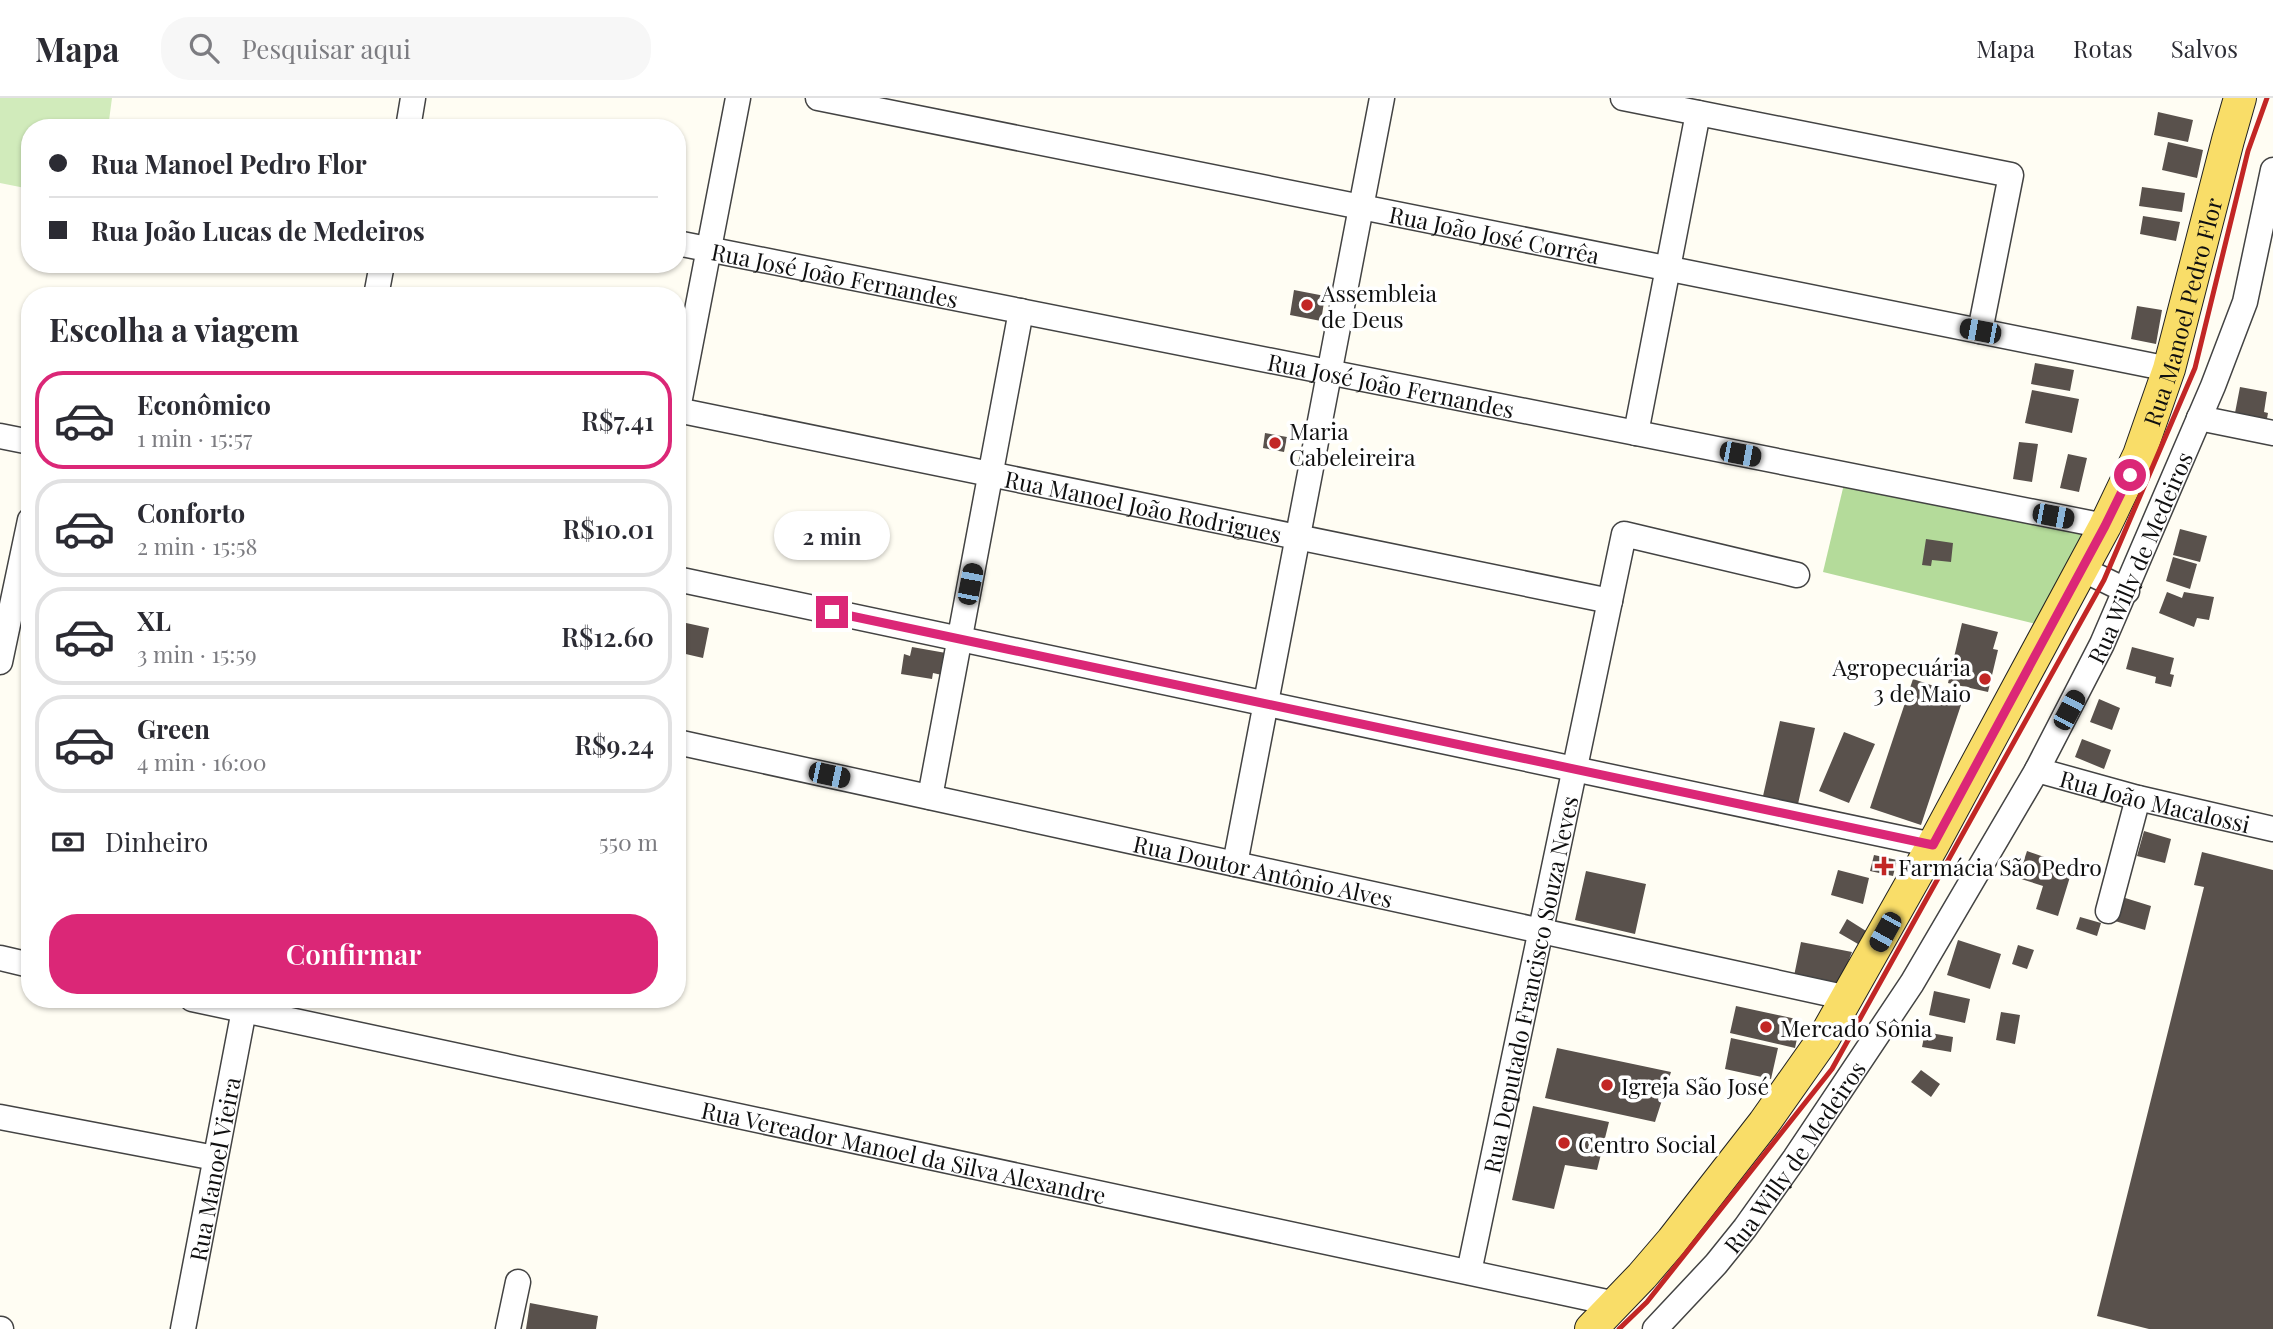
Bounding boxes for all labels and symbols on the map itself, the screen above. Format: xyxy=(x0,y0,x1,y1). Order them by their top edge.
street label: Rua Manoel Pedro Flor xyxy=(2135,194,2228,430)
street label: Rua João José Corrêa xyxy=(1387,197,1603,270)
street label: Rua José João Fernandes xyxy=(709,235,961,314)
place label: Assembleia de Deus xyxy=(1320,277,1438,334)
marker: Assembleia de Deus xyxy=(1299,297,1315,313)
car xyxy=(1958,317,2003,345)
street label: Rua José João Fernandes xyxy=(1265,345,1517,424)
place label: Maria Cabeleireira xyxy=(1289,415,1416,472)
marker: Maria Cabeleireira xyxy=(1267,435,1283,451)
car xyxy=(1718,440,1763,468)
street label: Rua Willy de Medeiros xyxy=(2079,447,2199,668)
route start xyxy=(2114,459,2146,491)
street label: Rua Manoel João Rodrigues xyxy=(1002,462,1284,549)
car xyxy=(2031,502,2076,530)
callout: 2 min xyxy=(774,510,890,560)
car xyxy=(956,561,985,607)
route end xyxy=(816,596,848,628)
place label: Agropecuária 3 de Maio xyxy=(1832,651,1972,708)
marker: Agropecuária 3 de Maio xyxy=(1977,671,1993,687)
car xyxy=(2050,687,2089,733)
car xyxy=(807,760,852,790)
street label: Rua João Macalossi xyxy=(2056,762,2254,839)
street label: Rua Deputado Francisco Souza Neves xyxy=(1475,793,1584,1176)
street label: Rua Doutor Antônio Alves xyxy=(1131,827,1396,914)
place label: Farmácia São Pedro xyxy=(1898,851,2102,882)
marker: Farmácia São Pedro xyxy=(1876,858,1892,874)
car xyxy=(1866,909,1905,955)
place label: Mercado Sônia xyxy=(1780,1012,1933,1043)
marker: Mercado Sônia xyxy=(1758,1019,1774,1035)
street label: Rua Willy de Medeiros xyxy=(1716,1054,1872,1259)
place label: Igreja São José xyxy=(1621,1070,1769,1101)
street label: Rua Manoel Vieira xyxy=(181,1074,246,1264)
marker: Igreja São José xyxy=(1599,1077,1615,1093)
street label: Rua Vereador Manoel da Silva Alexandre xyxy=(699,1093,1109,1210)
place label: Centro Social xyxy=(1578,1128,1717,1159)
marker: Centro Social xyxy=(1556,1135,1572,1151)

